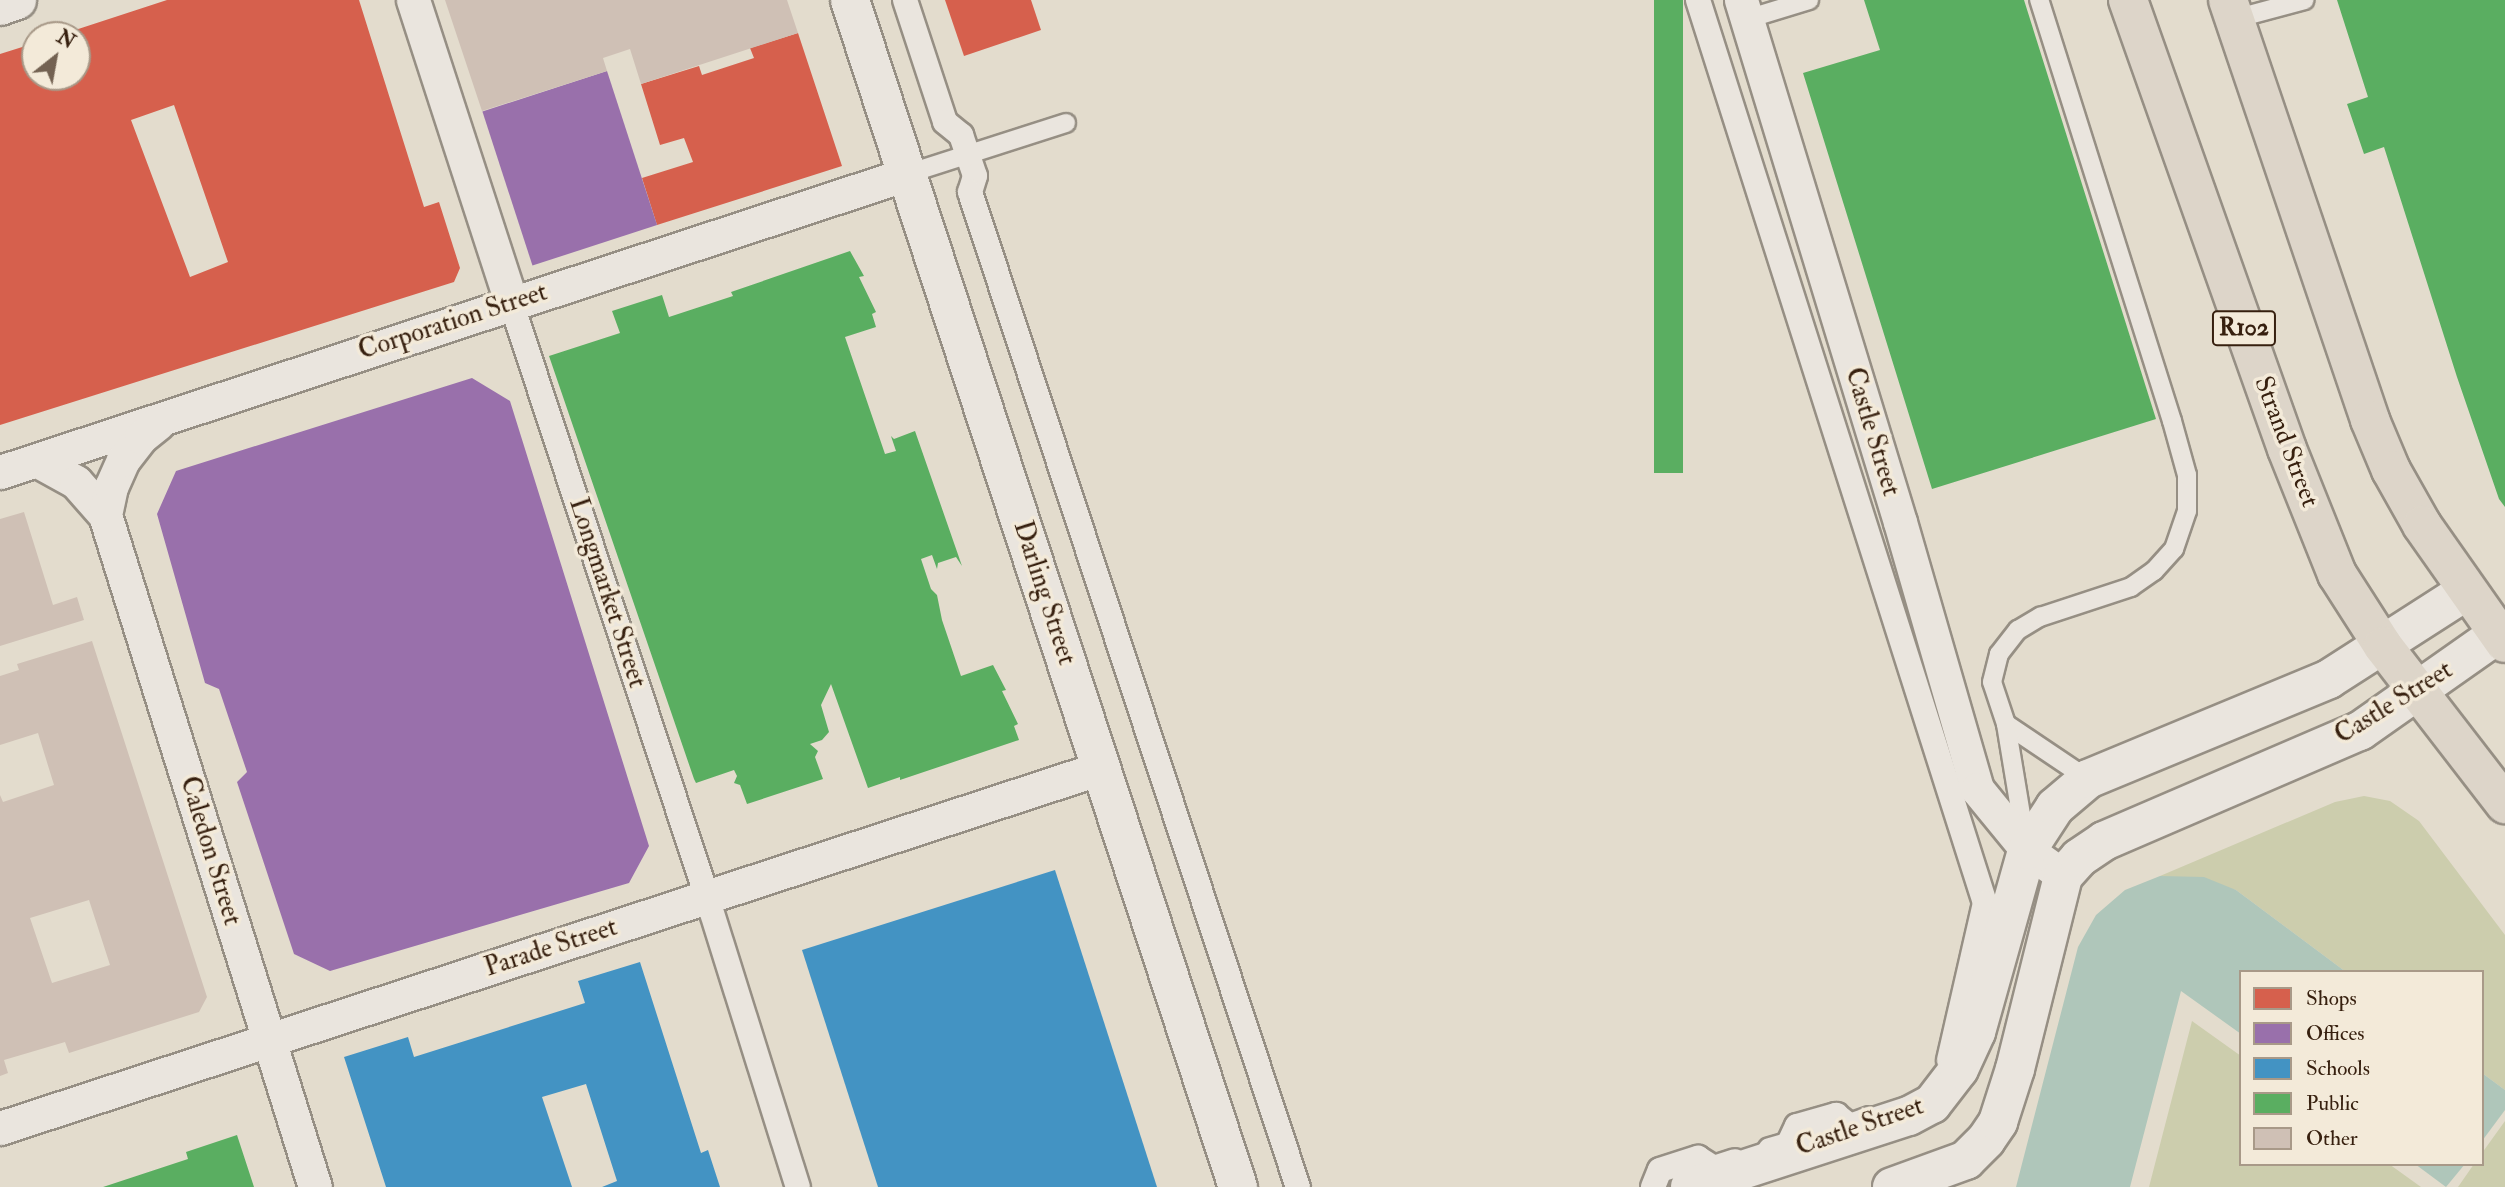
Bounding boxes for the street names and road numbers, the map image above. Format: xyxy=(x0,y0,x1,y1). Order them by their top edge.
street label: Corporation Street xyxy=(355,277,551,367)
road number: R102 xyxy=(2211,307,2277,348)
street label: Castle Street xyxy=(1838,364,1906,500)
street label: Strand Street xyxy=(2247,372,2325,512)
street label: Longmarket Street xyxy=(562,494,652,692)
street label: Darling Street xyxy=(1006,517,1082,669)
street label: Castle Street xyxy=(2330,655,2458,751)
street label: Caledon Street xyxy=(173,773,247,929)
street label: Parade Street xyxy=(481,912,621,984)
street label: Castle Street xyxy=(1792,1091,1928,1163)

